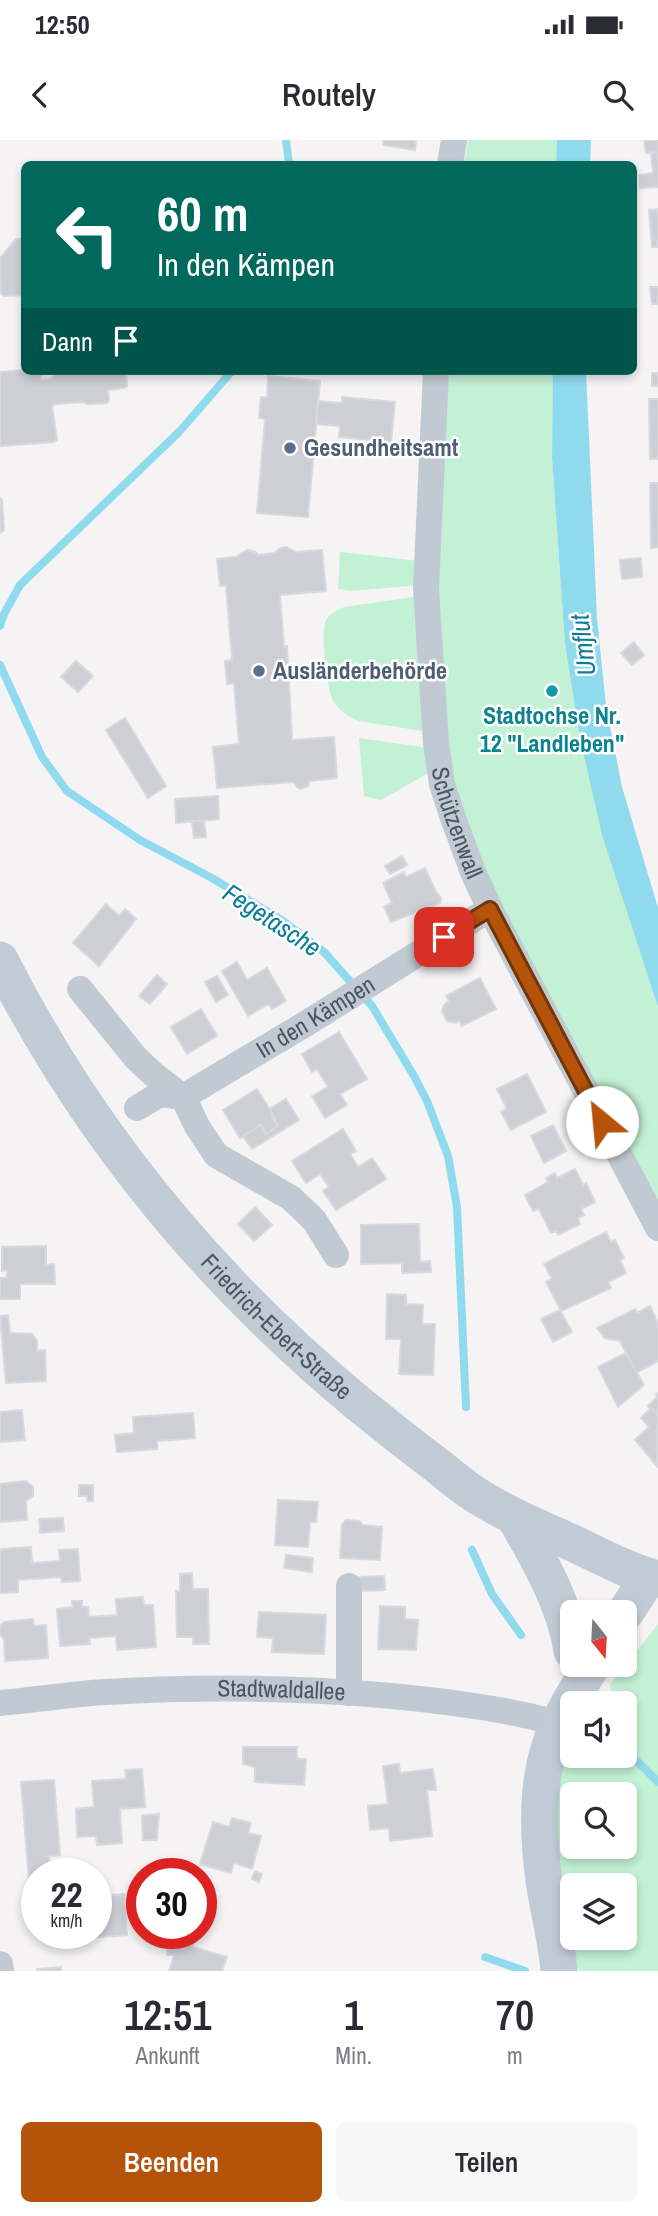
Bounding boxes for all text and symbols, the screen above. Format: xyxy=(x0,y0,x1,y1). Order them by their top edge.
text: 12:50 xyxy=(35,7,90,42)
text: Routely xyxy=(282,73,376,116)
icon: back xyxy=(21,76,59,114)
icon: search xyxy=(599,76,637,114)
text: 60 m xyxy=(157,180,249,246)
icon: left xyxy=(42,189,133,280)
text: In den Kämpen xyxy=(157,243,335,286)
icon: arrive xyxy=(107,322,145,360)
text: Dann xyxy=(42,324,93,359)
place label: Gesundheitsamt xyxy=(304,431,459,463)
marker: Gesundheitsamt xyxy=(282,440,298,456)
water label: Umflut xyxy=(561,611,604,678)
place label: Ausländerbehörde xyxy=(273,654,447,686)
marker: Ausländerbehörde xyxy=(251,663,267,679)
marker: Stadtochse Nr. 12 "Landleben" xyxy=(544,683,560,699)
place label: Stadtochse Nr. 12 "Landleben" xyxy=(480,699,624,759)
street label: Schützenwall xyxy=(425,765,491,883)
water label: Fegetasche xyxy=(216,875,328,964)
pin xyxy=(414,907,474,967)
icon: arrive xyxy=(425,918,463,956)
street label: In den Kämpen xyxy=(250,968,381,1065)
position arrow xyxy=(565,1085,639,1159)
street label: Friedrich-Ebert-Straße xyxy=(194,1246,359,1406)
north arrow xyxy=(560,1600,637,1676)
map controls xyxy=(560,1600,637,1950)
street label: Stadtwaldallee xyxy=(217,1672,346,1707)
button: sound xyxy=(560,1691,637,1768)
button: search xyxy=(560,1782,637,1859)
speed limit sign: 30 xyxy=(126,1858,217,1949)
text: 22 xyxy=(51,1871,82,1918)
button: layers xyxy=(560,1873,637,1950)
text: km/h xyxy=(51,1908,83,1933)
text: 12:51 xyxy=(124,1987,211,2043)
text: 1 xyxy=(344,1987,363,2043)
text: 70 xyxy=(496,1987,534,2043)
text: Ankunft xyxy=(136,2040,200,2071)
text: Min. xyxy=(335,2040,372,2071)
text: m xyxy=(507,2040,523,2071)
button: Beenden xyxy=(21,2122,322,2202)
button: Teilen xyxy=(336,2122,637,2202)

